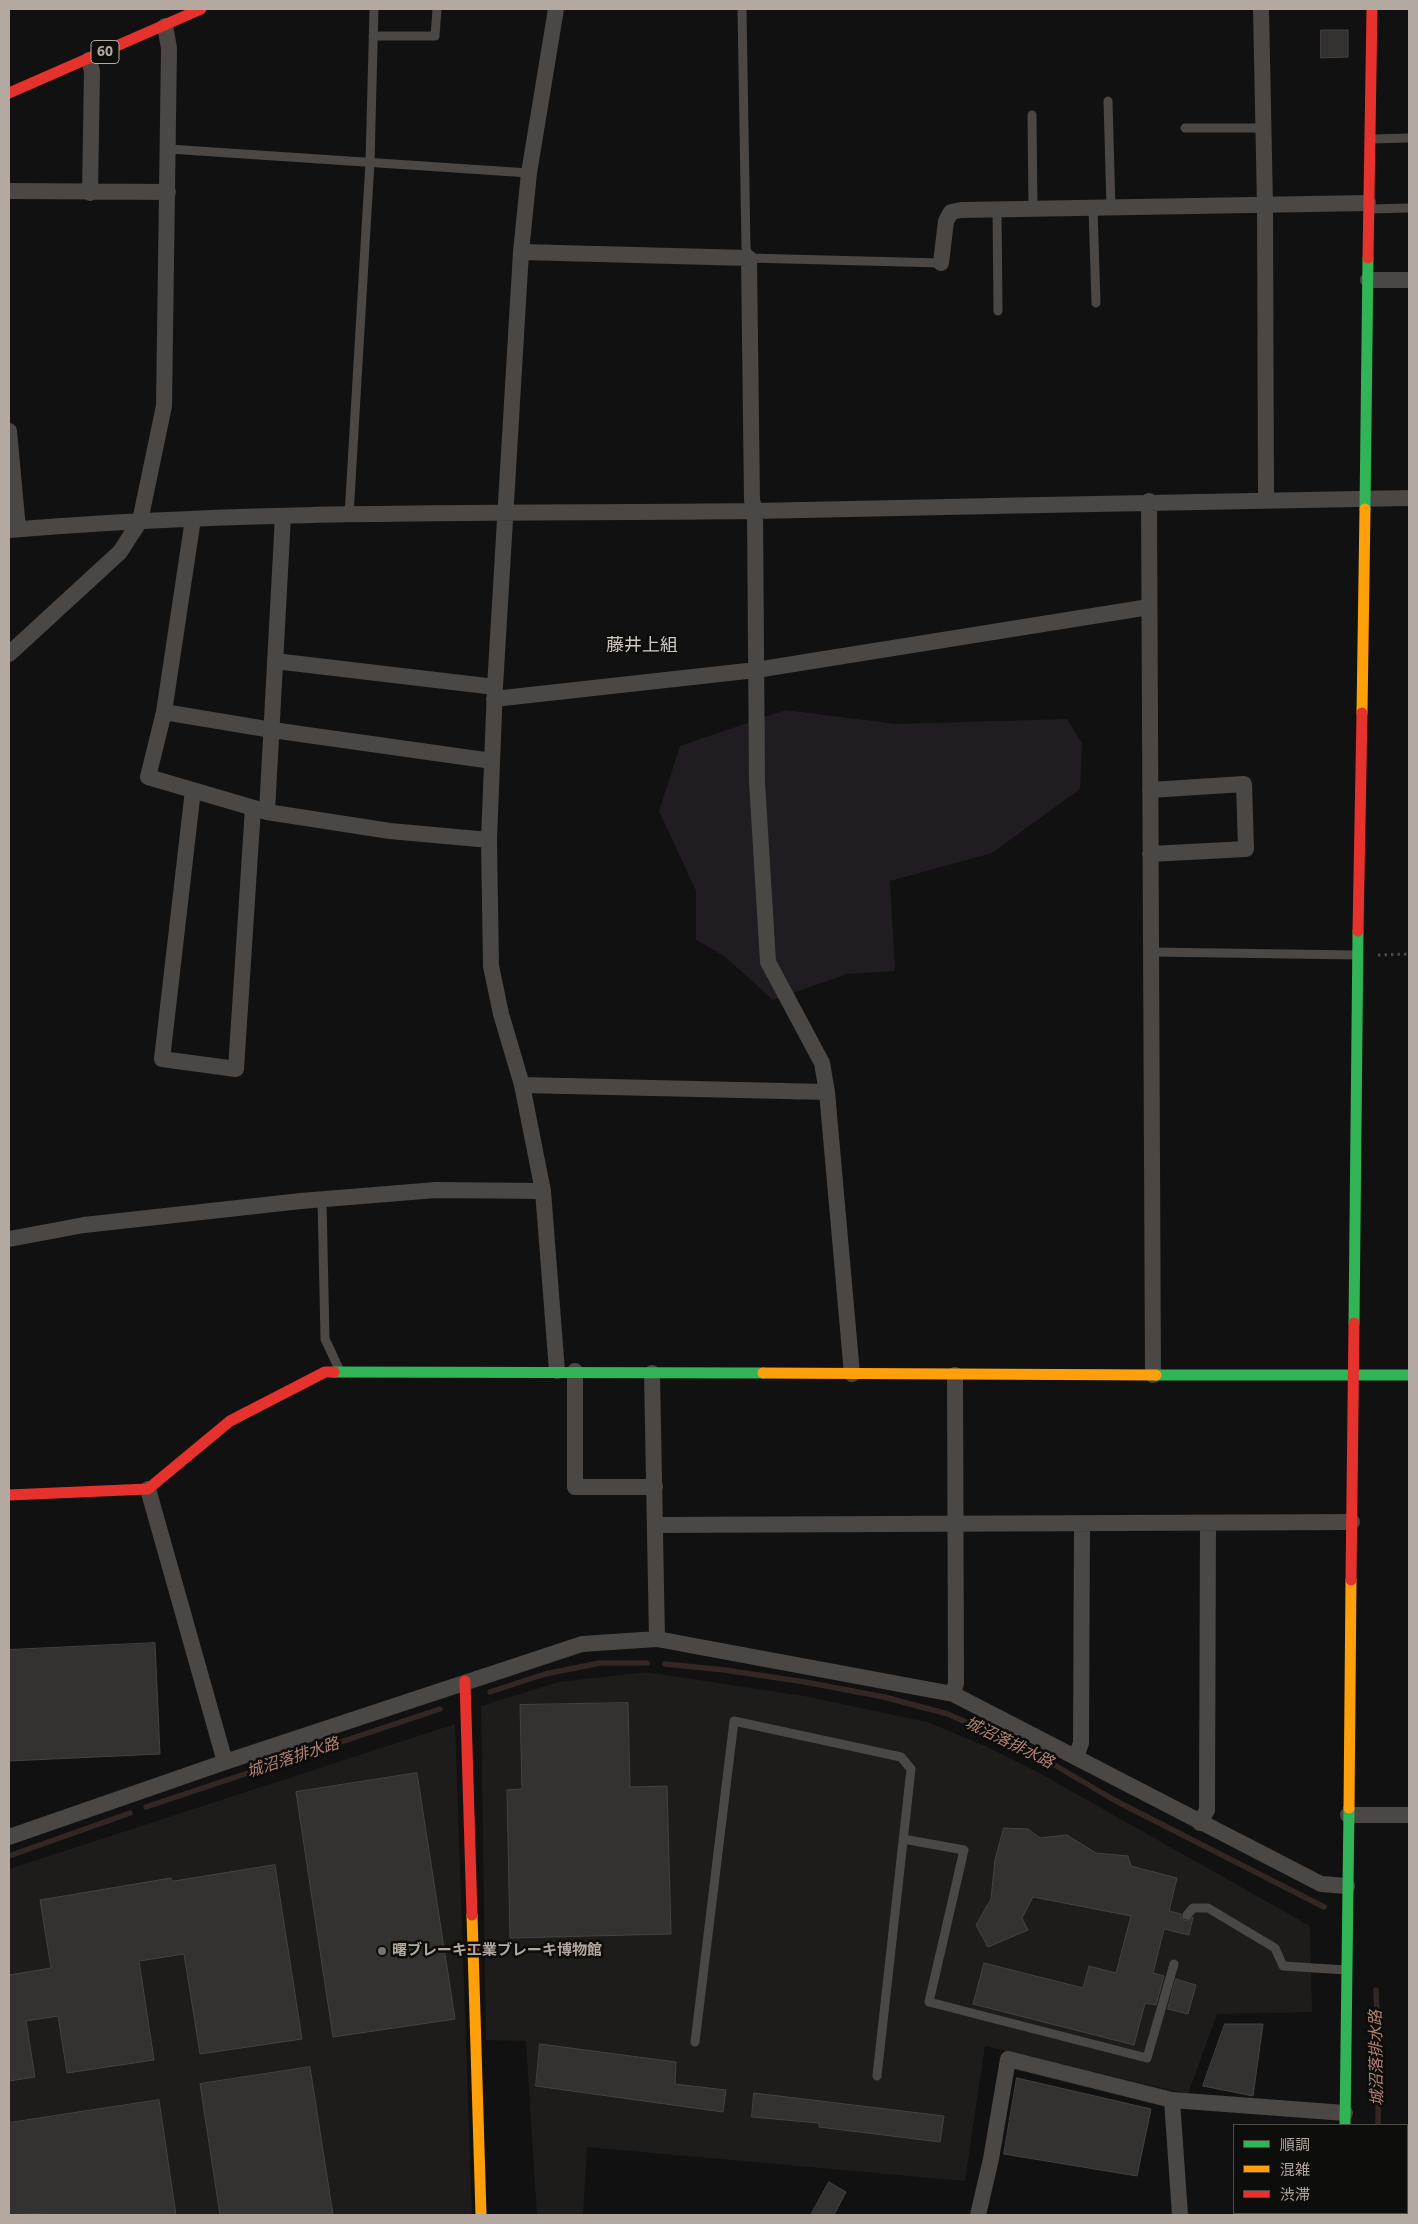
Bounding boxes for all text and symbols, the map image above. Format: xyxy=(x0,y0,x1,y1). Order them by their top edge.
road number: 60 xyxy=(91,41,119,64)
district label: 藤井上組 xyxy=(606,635,678,657)
water label: 城沼落排水路 xyxy=(962,1713,1056,1773)
water label: 城沼落排水路 xyxy=(244,1734,342,1782)
place label: 曙ブレーキ工業ブレーキ博物館 xyxy=(392,1942,602,1960)
marker: 曙ブレーキ工業ブレーキ博物館 xyxy=(376,1945,388,1957)
water label: 城沼落排水路 xyxy=(1367,2010,1387,2106)
legend xyxy=(1233,2124,1408,2214)
text: 順調 xyxy=(1280,2134,1310,2154)
text: 混雑 xyxy=(1280,2159,1310,2179)
text: 渋滞 xyxy=(1280,2184,1310,2204)

